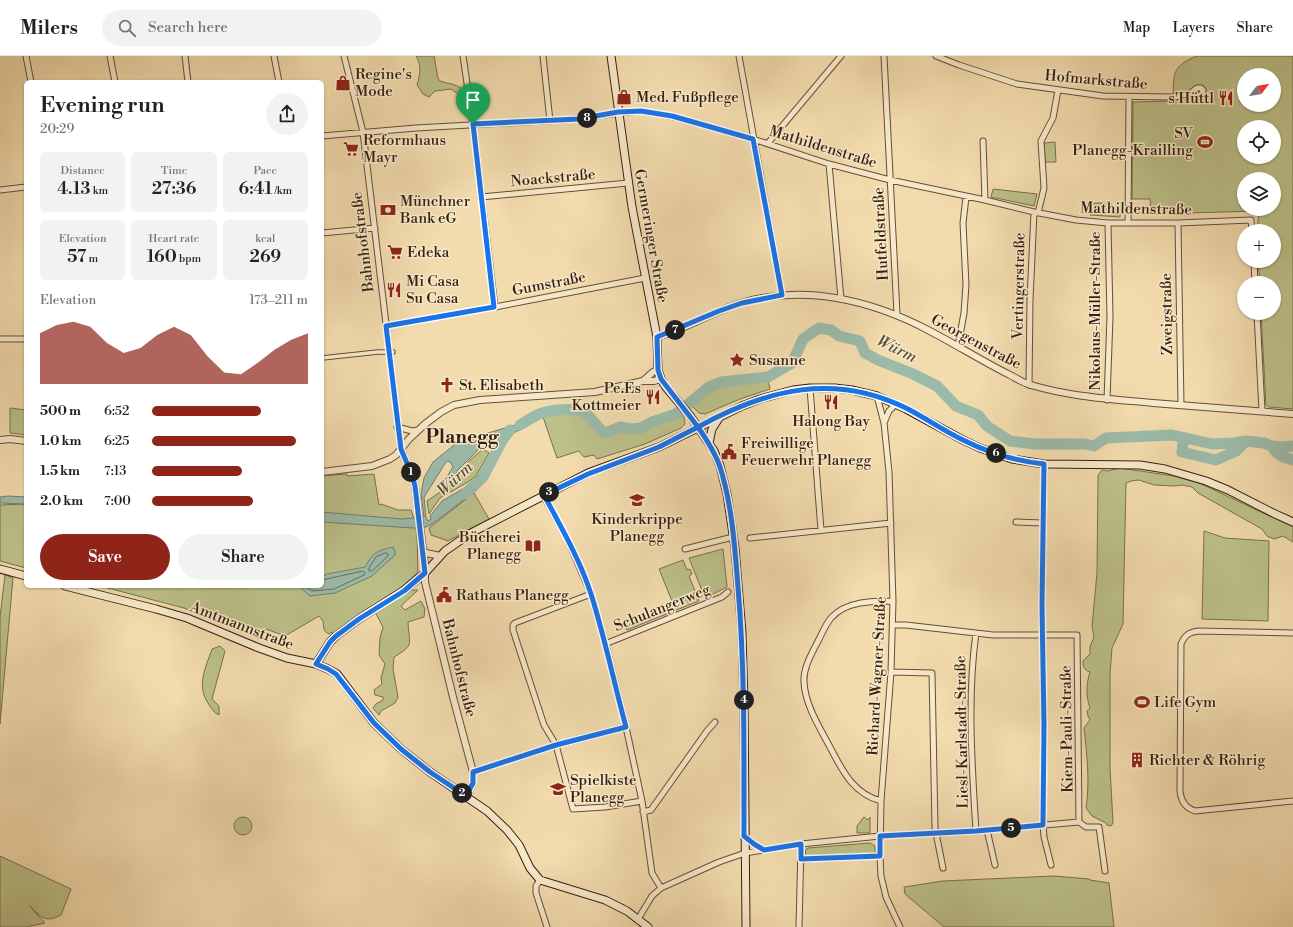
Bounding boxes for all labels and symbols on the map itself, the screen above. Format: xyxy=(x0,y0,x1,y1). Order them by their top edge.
place label: Regine's Mode xyxy=(355,65,412,101)
street label: Hofmarkstraße xyxy=(1044,66,1148,94)
north arrow xyxy=(1237,68,1281,112)
shop icon: Regine's Mode xyxy=(334,74,352,92)
pin xyxy=(456,83,490,124)
shop icon: Med. Fußpflege xyxy=(615,88,633,106)
place label: Med. Fußpflege xyxy=(636,88,739,107)
place label: s'Hüttl xyxy=(1168,89,1215,108)
restaurant icon: s'Hüttl xyxy=(1217,89,1235,107)
pin: 8 xyxy=(577,108,597,128)
street label: Mathildenstraße xyxy=(767,122,879,172)
place label: SV Planegg-Krailling xyxy=(1072,124,1193,160)
place label: Reformhaus Mayr xyxy=(363,131,446,167)
sports icon: SV Planegg-Krailling xyxy=(1196,133,1214,151)
supermarket icon: Reformhaus Mayr xyxy=(342,140,360,158)
street label: Noackstraße xyxy=(510,165,596,191)
street label: Germeringer Straße xyxy=(630,168,672,304)
street label: Hutfeldstraße xyxy=(869,187,893,281)
street label: Bahnhofstraße xyxy=(347,191,379,294)
place label: Münchner Bank eG xyxy=(399,192,471,228)
street label: Mathildenstraße xyxy=(1080,199,1192,219)
bank icon: Münchner Bank eG xyxy=(379,201,397,219)
street label: Nikolaus-Müller-Straße xyxy=(1086,231,1105,391)
street label: Vertingerstraße xyxy=(1009,232,1029,341)
supermarket icon: Edeka xyxy=(386,243,404,261)
place label: Edeka xyxy=(407,243,450,262)
street label: Gumstraße xyxy=(510,268,588,300)
place label: Mi Casa Su Casa xyxy=(406,272,460,308)
street label: Zweigstraße xyxy=(1157,273,1177,355)
restaurant icon: Mi Casa Su Casa xyxy=(385,281,403,299)
street label: Georgenstraße xyxy=(928,310,1024,374)
pin: 7 xyxy=(665,320,685,340)
water label: Würm xyxy=(874,331,921,368)
place icon: Susanne xyxy=(728,351,746,369)
place label: Susanne xyxy=(749,351,806,370)
church icon: St. Elisabeth xyxy=(438,376,456,394)
place label: St. Elisabeth xyxy=(459,376,544,395)
place label: Pe.Es Kottmeier xyxy=(572,379,642,415)
restaurant icon: Pe.Es Kottmeier xyxy=(644,388,662,406)
restaurant icon: Halong Bay xyxy=(822,393,840,411)
place label: Halong Bay xyxy=(792,412,870,431)
district label: Planegg xyxy=(425,425,500,449)
place label: Freiwillige Feuerwehr Planegg xyxy=(741,434,872,470)
public building icon: Freiwillige Feuerwehr Planegg xyxy=(720,443,738,461)
pin: 6 xyxy=(986,443,1006,463)
water label: Würm xyxy=(433,457,478,501)
pin: 1 xyxy=(401,462,421,482)
pin: 3 xyxy=(539,482,559,502)
school or university icon: Kinderkrippe Planegg xyxy=(628,491,646,509)
place label: Kinderkrippe Planegg xyxy=(591,510,683,546)
place label: Bücherei Planegg xyxy=(458,528,521,564)
library icon: Bücherei Planegg xyxy=(524,537,542,555)
street label: Schulangerweg xyxy=(611,580,713,636)
public building icon: Rathaus Planegg xyxy=(435,586,453,604)
place label: Rathaus Planegg xyxy=(456,586,569,605)
street label: Richard-Wagner-Straße xyxy=(863,596,891,756)
street label: Amtmannstraße xyxy=(187,597,296,654)
street label: Bahnhofstraße xyxy=(437,616,480,719)
street label: Liesl-Karlstadt-Straße xyxy=(951,655,973,809)
street label: Kiem-Pauli-Straße xyxy=(1056,665,1078,793)
pin: 4 xyxy=(734,690,754,710)
sports icon: Life Gym xyxy=(1133,693,1151,711)
place label: Life Gym xyxy=(1154,693,1216,712)
building icon: Richter & Röhrig xyxy=(1128,751,1146,769)
place label: Richter & Röhrig xyxy=(1149,751,1265,770)
place label: Spielkiste Planegg xyxy=(570,771,636,807)
school or university icon: Spielkiste Planegg xyxy=(549,780,567,798)
pin: 2 xyxy=(452,783,472,803)
pin: 5 xyxy=(1001,818,1021,838)

